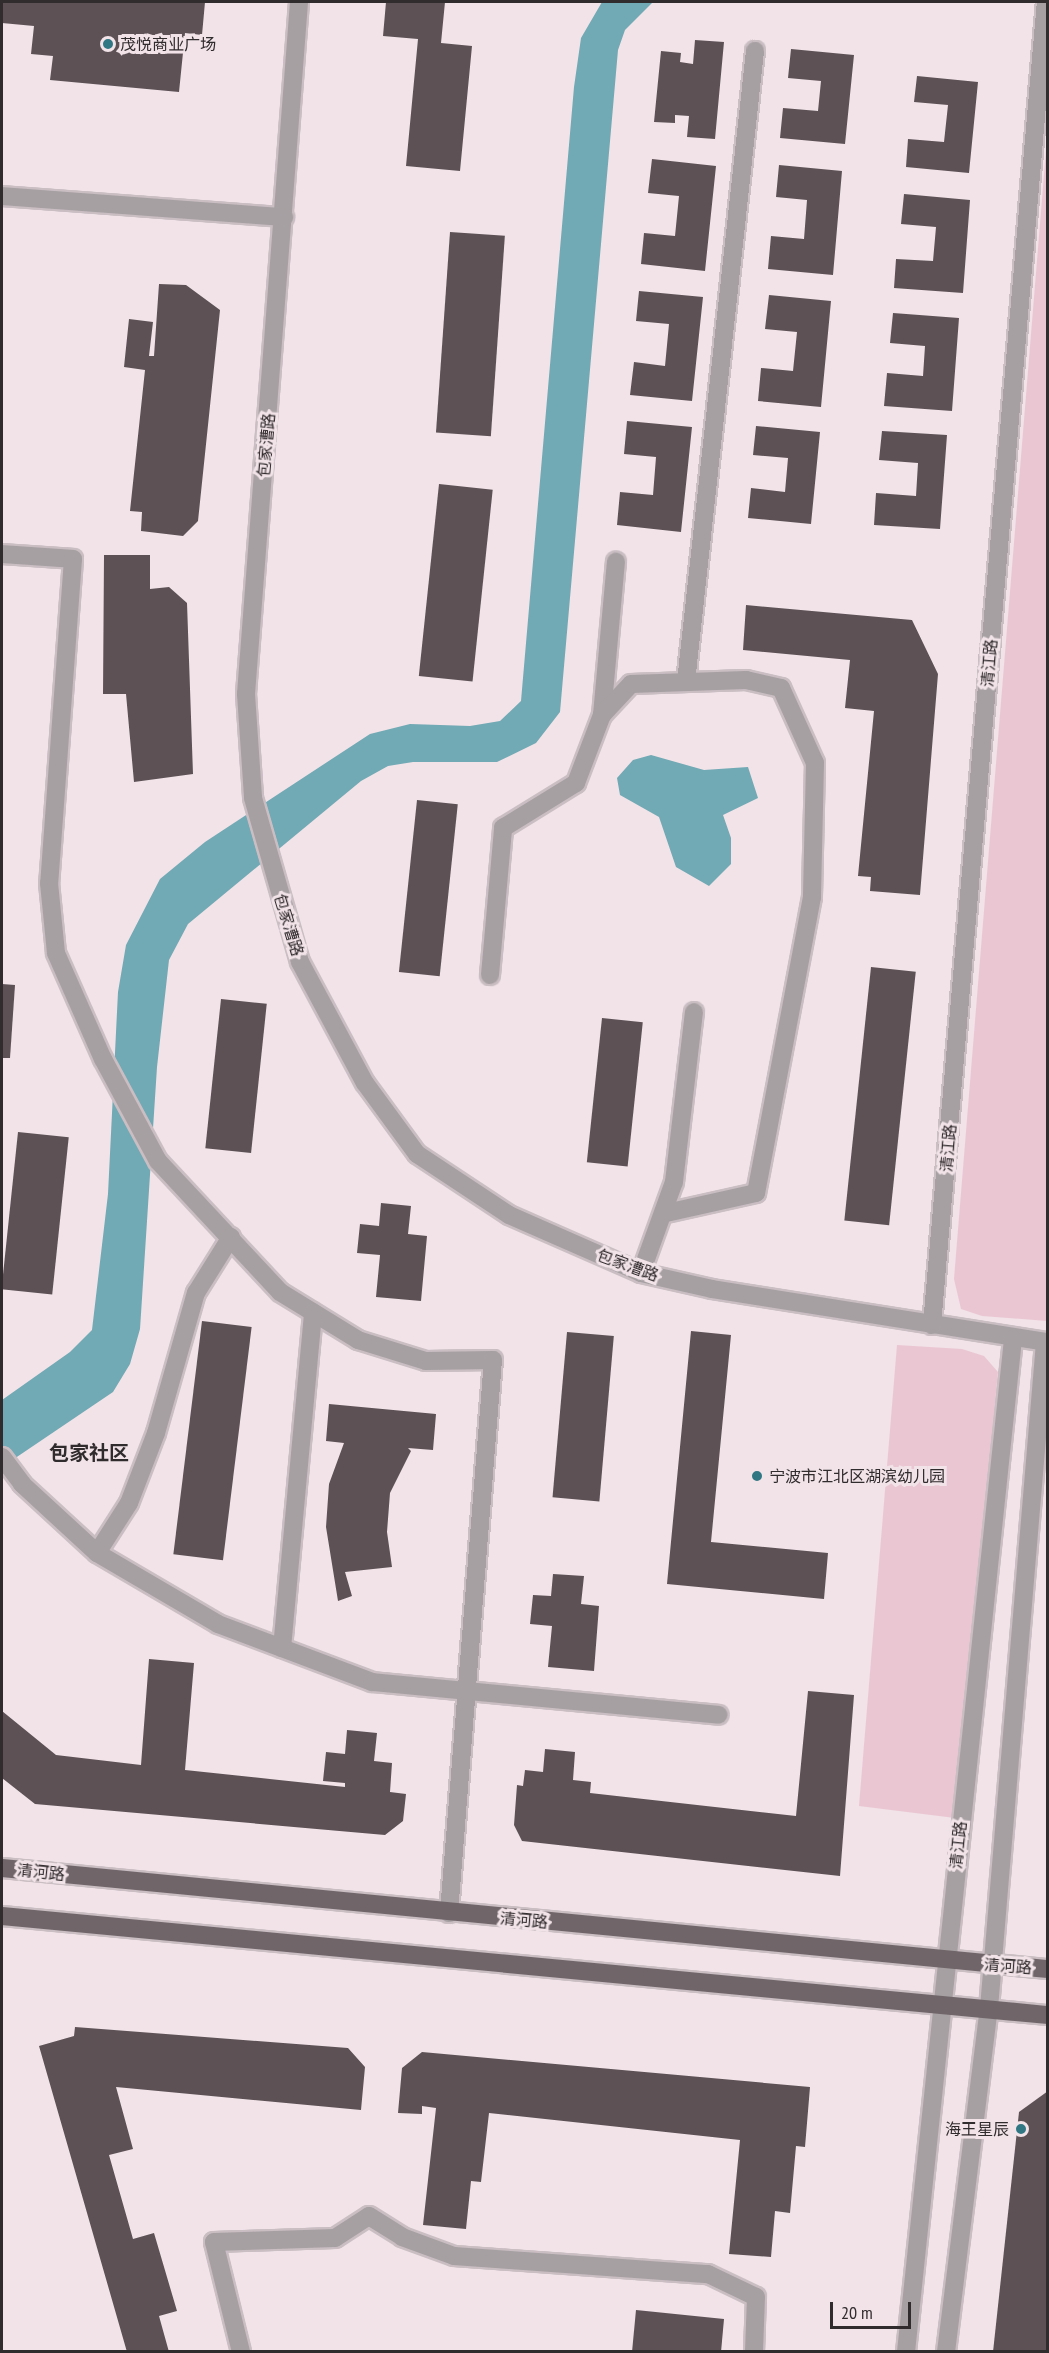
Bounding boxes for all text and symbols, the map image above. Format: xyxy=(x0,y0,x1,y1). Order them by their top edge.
place label: 茂悦商业广场 xyxy=(120,34,216,54)
marker: 茂悦商业广场 xyxy=(101,37,115,51)
street label: 包家漕路 xyxy=(254,412,278,478)
street label: 清江路 xyxy=(977,638,1001,688)
street label: 包家漕路 xyxy=(270,892,308,958)
street label: 清江路 xyxy=(936,1123,960,1173)
street label: 包家漕路 xyxy=(595,1245,661,1285)
district label: 包家社区 xyxy=(49,1441,129,1465)
place label: 宁波市江北区湖滨幼儿园 xyxy=(769,1466,945,1486)
marker: 宁波市江北区湖滨幼儿园 xyxy=(750,1469,764,1483)
street label: 清江路 xyxy=(946,1820,970,1870)
street label: 清河路 xyxy=(16,1860,66,1884)
street label: 清河路 xyxy=(499,1908,549,1932)
street label: 清河路 xyxy=(983,1955,1033,1977)
place label: 海王星辰 xyxy=(945,2119,1009,2139)
marker: 海王星辰 xyxy=(1014,2122,1028,2136)
scale bar xyxy=(833,2290,914,2328)
text: 20 m xyxy=(841,2301,873,2324)

